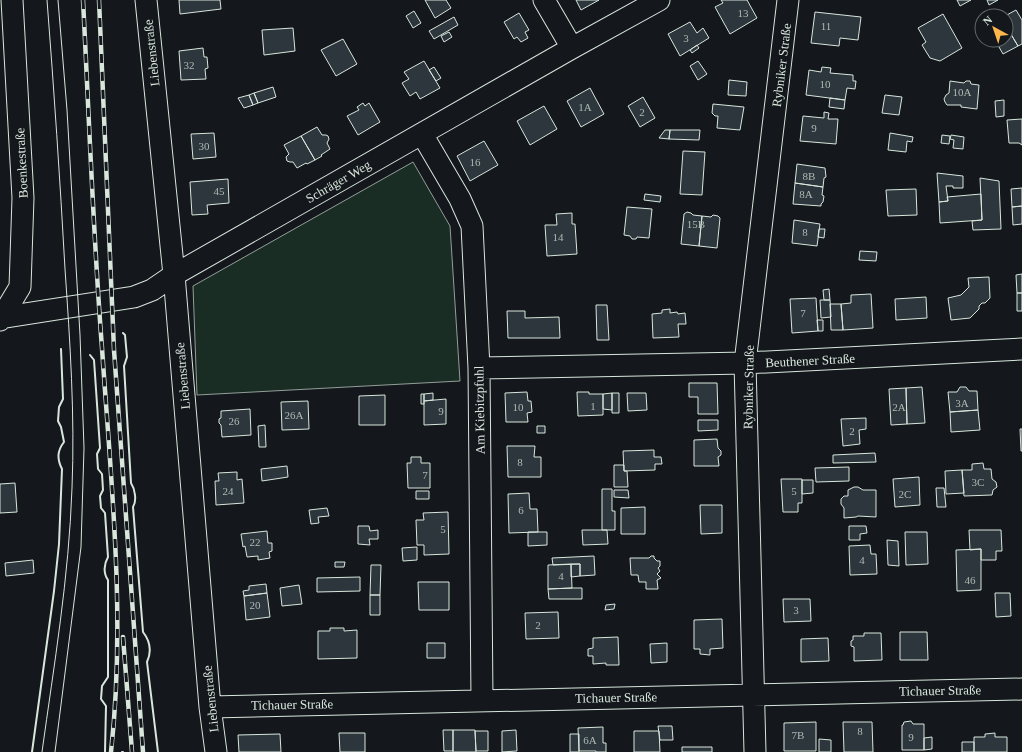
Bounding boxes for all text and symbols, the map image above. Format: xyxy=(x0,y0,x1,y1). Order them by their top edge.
house number: 13 xyxy=(738,7,749,19)
north arrow xyxy=(974,8,1014,48)
text: N xyxy=(981,13,995,27)
street label: Liebenstraße xyxy=(141,19,162,87)
house number: 11 xyxy=(821,20,831,32)
street label: Rybniker Straße xyxy=(769,22,794,108)
house number: 3 xyxy=(683,32,689,44)
house number: 32 xyxy=(184,59,195,71)
house number: 10 xyxy=(820,78,831,90)
house number: 10A xyxy=(953,86,972,98)
house number: 1A xyxy=(578,101,592,113)
house number: 2 xyxy=(639,106,645,118)
house number: 9 xyxy=(811,122,817,134)
street label: Boenkestraße xyxy=(12,127,31,199)
house number: 30 xyxy=(199,140,210,152)
house number: 16 xyxy=(470,156,481,168)
street label: Schräger Weg xyxy=(303,157,374,206)
house number: 8B xyxy=(803,170,815,182)
house number: 45 xyxy=(214,185,225,197)
house number: 8A xyxy=(799,188,813,200)
house number: 15B xyxy=(687,218,705,230)
house number: 8 xyxy=(802,226,808,238)
house number: 14 xyxy=(553,231,564,243)
house number: 7 xyxy=(800,307,806,319)
street label: Liebenstraße xyxy=(172,342,193,410)
street label: Rybniker Straße xyxy=(740,344,757,429)
street label: Beuthener Straße xyxy=(765,351,856,370)
street label: Am Kiebitzpfuhl xyxy=(471,365,488,454)
house number: 3A xyxy=(955,397,969,409)
house number: 1 xyxy=(590,400,596,412)
house number: 10 xyxy=(513,401,524,413)
house number: 2A xyxy=(892,401,906,413)
house number: 9 xyxy=(438,405,444,417)
house number: 26A xyxy=(285,409,304,421)
house number: 26 xyxy=(229,415,240,427)
house number: 2 xyxy=(849,425,855,437)
house number: 8 xyxy=(517,456,523,468)
house number: 7 xyxy=(422,469,428,481)
house number: 3C xyxy=(972,476,984,488)
house number: 24 xyxy=(223,485,234,497)
house number: 5 xyxy=(791,485,797,497)
house number: 2C xyxy=(899,488,911,500)
house number: 6 xyxy=(518,504,524,516)
house number: 5 xyxy=(440,523,446,535)
house number: 22 xyxy=(250,536,261,548)
house number: 4 xyxy=(859,554,865,566)
house number: 4 xyxy=(558,570,564,582)
house number: 46 xyxy=(965,574,976,586)
house number: 20 xyxy=(250,599,261,611)
house number: 3 xyxy=(793,604,799,616)
house number: 2 xyxy=(535,619,541,631)
street label: Liebenstraße xyxy=(200,665,221,733)
street label: Tichauer Straße xyxy=(899,682,981,699)
street label: Tichauer Straße xyxy=(575,689,657,706)
street label: Tichauer Straße xyxy=(251,696,333,713)
house number: 8 xyxy=(857,725,863,737)
house number: 7B xyxy=(792,729,804,741)
house number: 9 xyxy=(908,731,914,743)
house number: 6A xyxy=(583,734,597,746)

